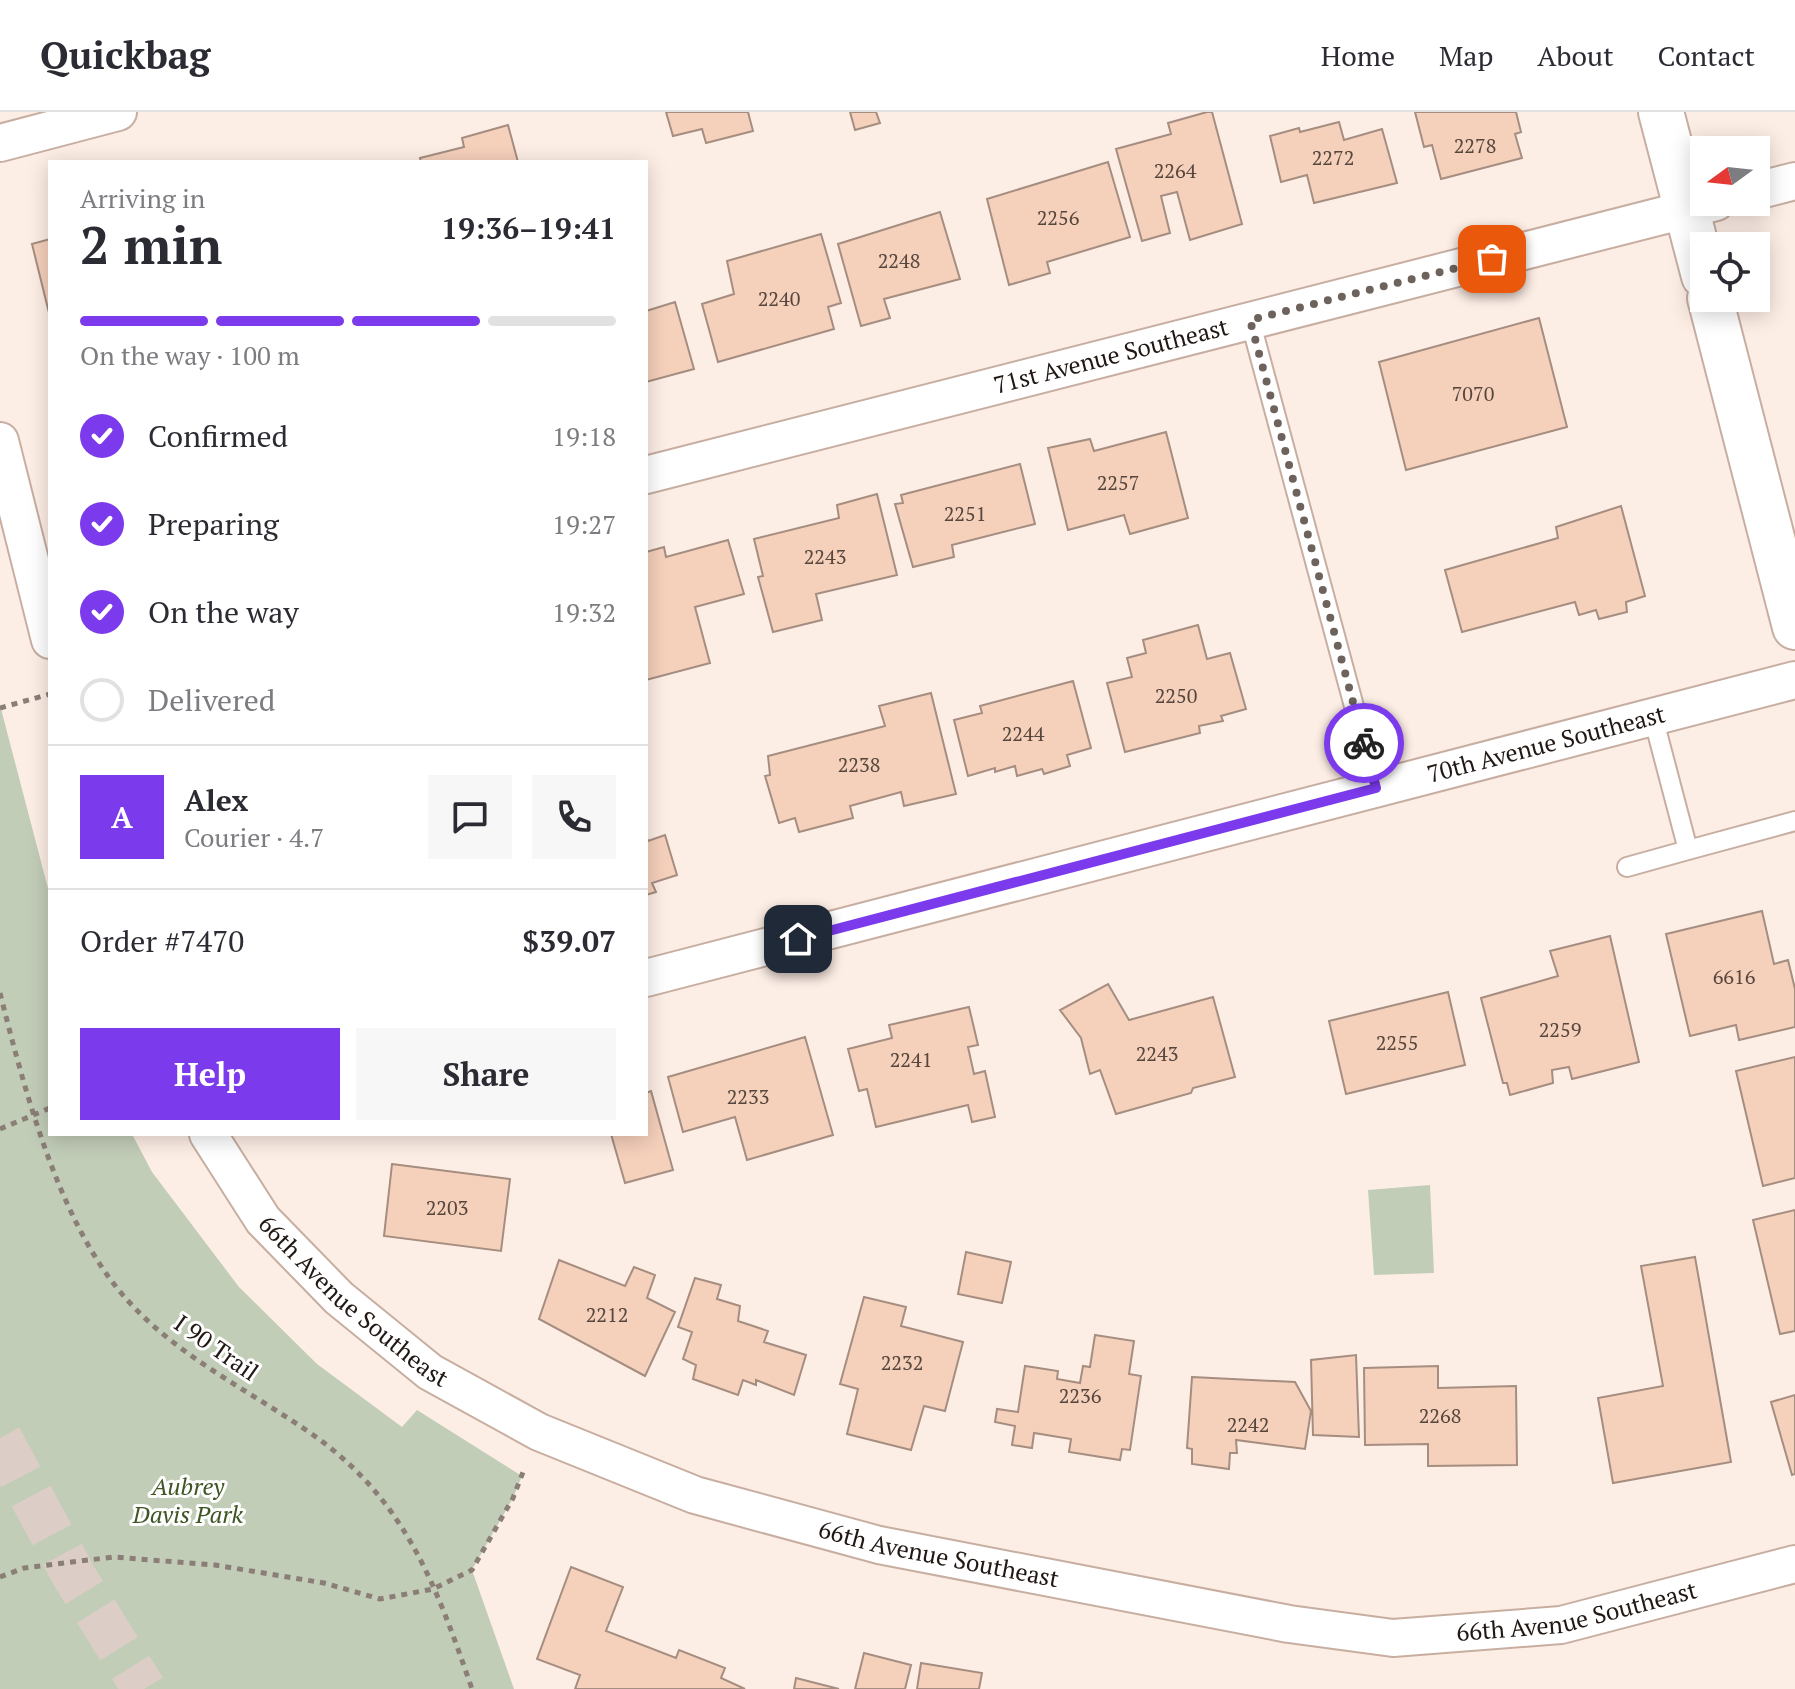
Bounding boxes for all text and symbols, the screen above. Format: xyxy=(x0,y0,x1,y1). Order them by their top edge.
text: Quickbag xyxy=(40,30,210,80)
text: Home xyxy=(1321,37,1395,74)
text: Map xyxy=(1439,37,1493,74)
text: About xyxy=(1537,37,1614,74)
text: Contact xyxy=(1658,37,1755,74)
house number: 2278 xyxy=(1454,132,1496,159)
north arrow xyxy=(1690,136,1770,216)
map controls xyxy=(1690,136,1770,312)
house number: 2272 xyxy=(1312,144,1354,171)
house number: 2264 xyxy=(1154,157,1197,184)
text: Arriving in xyxy=(80,181,205,215)
house number: 2256 xyxy=(1037,204,1080,231)
text: 19:36–19:41 xyxy=(441,208,616,248)
text: 2 min xyxy=(80,210,222,279)
pin xyxy=(1458,225,1526,293)
button: locate xyxy=(1690,232,1770,312)
icon: bag xyxy=(1470,237,1514,281)
house number: 2248 xyxy=(878,247,920,274)
house number: 2240 xyxy=(758,285,800,312)
street label: 71st Avenue Southeast xyxy=(990,310,1232,401)
text: On the way · 100 m xyxy=(80,338,300,372)
house number: 7070 xyxy=(1452,380,1494,407)
icon: check xyxy=(80,414,124,458)
text: Confirmed xyxy=(148,416,288,456)
text: 19:18 xyxy=(552,419,616,453)
house number: 2257 xyxy=(1097,469,1139,496)
house number: 2251 xyxy=(944,500,986,527)
icon: check xyxy=(80,502,124,546)
text: Preparing xyxy=(148,504,279,544)
text: 19:27 xyxy=(552,507,616,541)
house number: 2243 xyxy=(804,543,846,570)
icon: check xyxy=(80,590,124,634)
text: On the way xyxy=(148,592,299,632)
text: 19:32 xyxy=(552,595,616,629)
text: Delivered xyxy=(148,680,275,720)
house number: 2250 xyxy=(1155,682,1197,709)
street label: 70th Avenue Southeast xyxy=(1423,697,1669,790)
courier xyxy=(1324,703,1404,783)
house number: 2244 xyxy=(1002,720,1045,747)
icon: bike xyxy=(1342,721,1386,765)
house number: 2238 xyxy=(838,751,880,778)
button: chat xyxy=(428,775,512,859)
button: phone xyxy=(532,775,616,859)
text: Alex xyxy=(184,780,248,820)
text: A xyxy=(111,797,133,837)
text: Courier · 4.7 xyxy=(184,820,324,854)
pin xyxy=(764,905,832,973)
icon: home xyxy=(776,917,820,961)
text: Order #7470 xyxy=(80,921,244,961)
text: $39.07 xyxy=(522,921,616,961)
house number: 6616 xyxy=(1713,963,1756,990)
house number: 2259 xyxy=(1539,1016,1581,1043)
button: Help xyxy=(80,1028,340,1120)
button: Share xyxy=(356,1028,616,1120)
house number: 2255 xyxy=(1376,1029,1418,1056)
house number: 2243 xyxy=(1136,1040,1178,1067)
house number: 2241 xyxy=(890,1046,932,1073)
house number: 2233 xyxy=(727,1083,769,1110)
house number: 2203 xyxy=(426,1194,468,1221)
street label: 66th Avenue Southeast xyxy=(252,1208,454,1394)
house number: 2212 xyxy=(586,1301,628,1328)
street label: I 90 Trail xyxy=(168,1307,265,1388)
house number: 2232 xyxy=(881,1349,923,1376)
house number: 2236 xyxy=(1059,1382,1102,1409)
house number: 2268 xyxy=(1419,1402,1461,1429)
house number: 2242 xyxy=(1227,1411,1269,1438)
park label: Aubrey Davis Park xyxy=(132,1470,244,1530)
street label: 66th Avenue Southeast xyxy=(815,1512,1062,1594)
street label: 66th Avenue Southeast xyxy=(1455,1573,1700,1648)

